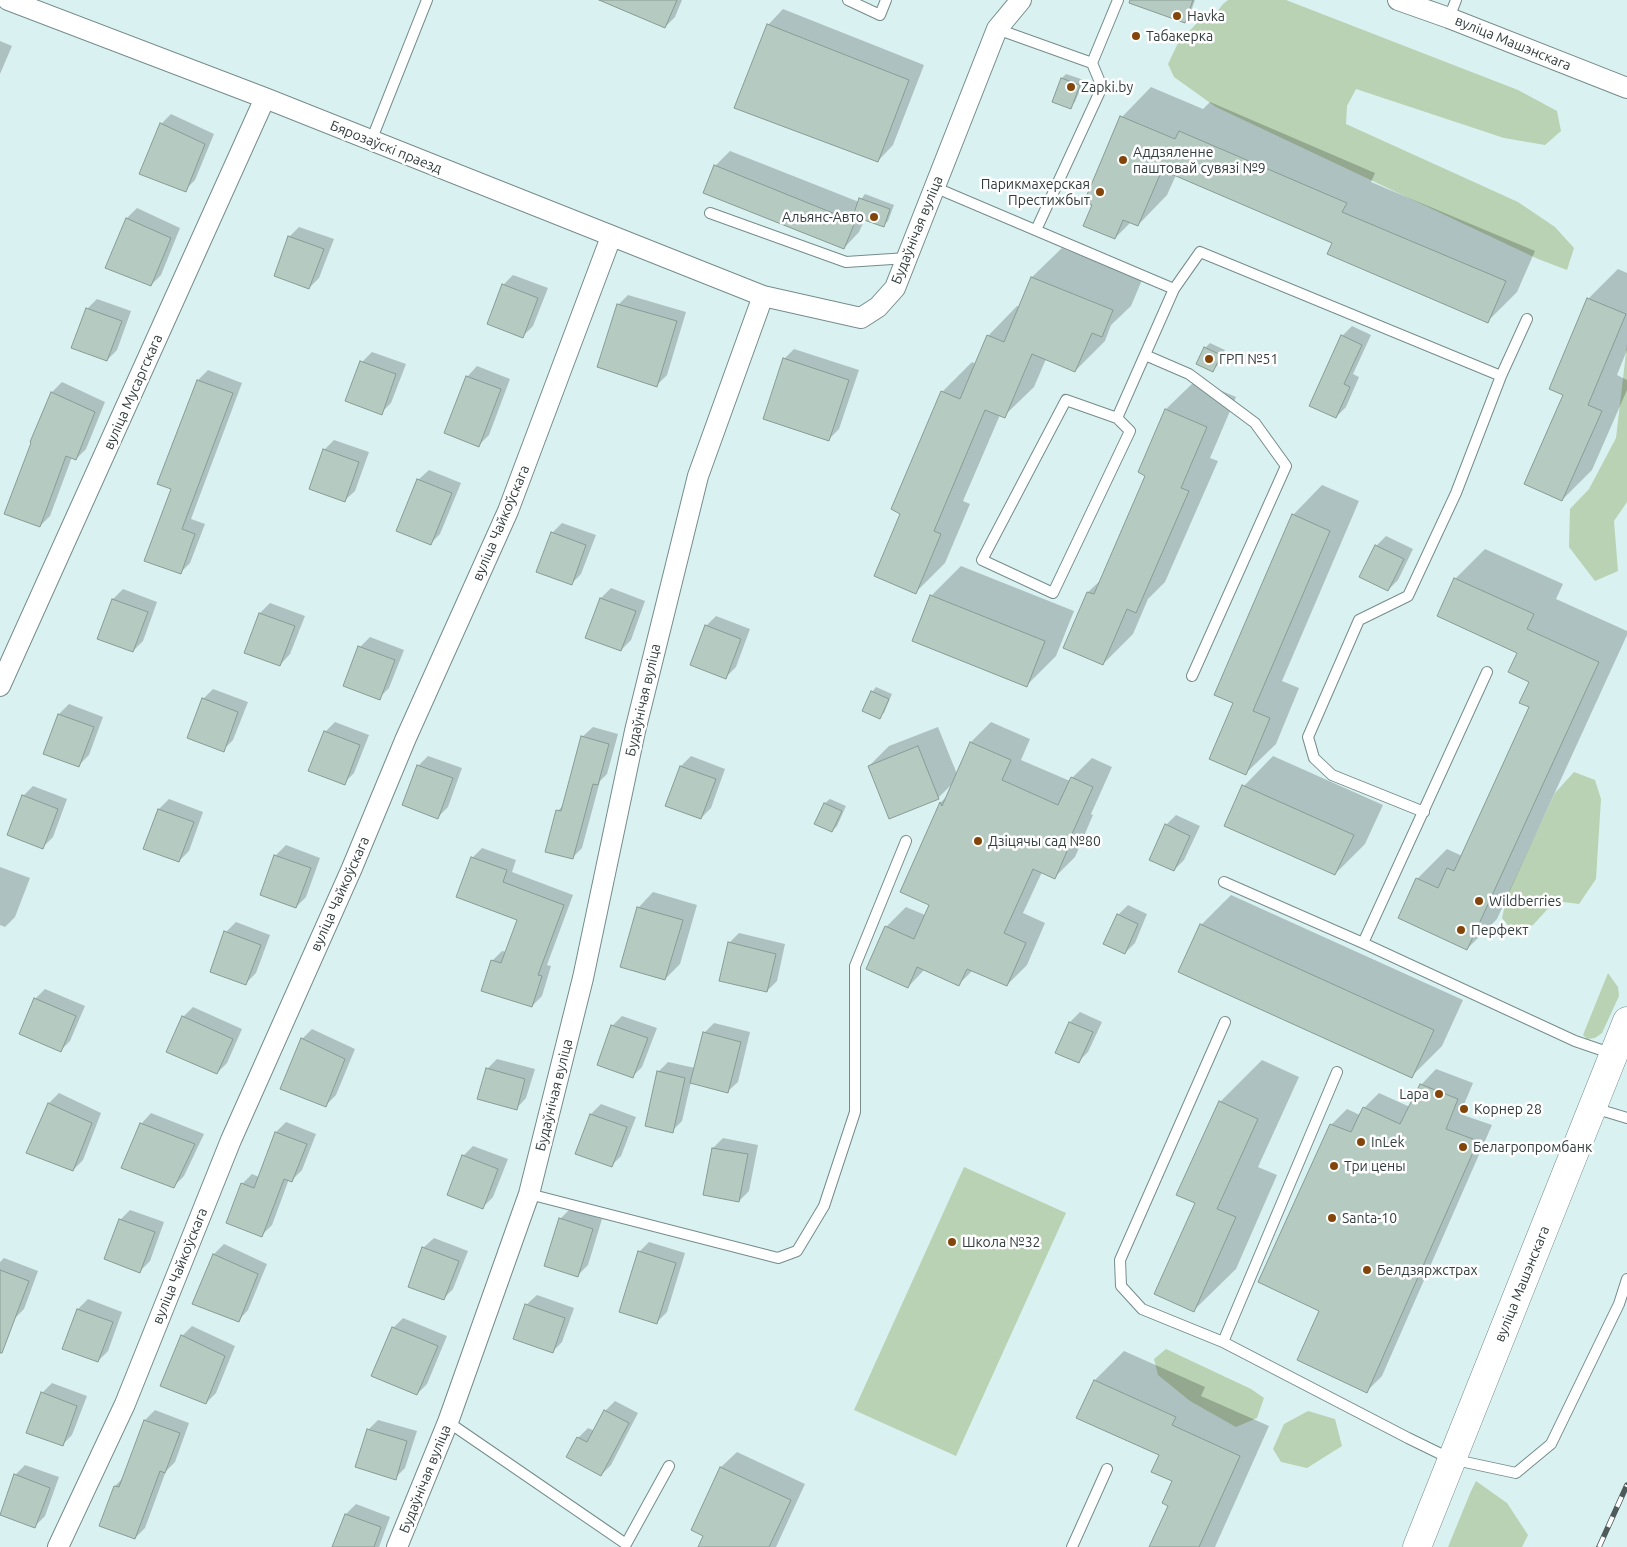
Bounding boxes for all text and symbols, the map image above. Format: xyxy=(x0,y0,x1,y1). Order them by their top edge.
place label: Havka xyxy=(1187,8,1225,24)
marker: Havka xyxy=(1171,10,1183,22)
street label: вуліца Машэнскага xyxy=(1452,12,1574,74)
place label: Табакерка xyxy=(1146,28,1213,44)
marker: Табакерка xyxy=(1130,30,1142,42)
place label: Zapki.by xyxy=(1081,79,1133,95)
marker: Zapki.by xyxy=(1065,81,1077,93)
street label: Бярозаўскі праезд xyxy=(327,117,445,177)
place label: Аддзяленне паштовай сувязі №9 xyxy=(1133,144,1266,176)
marker: Аддзяленне паштовай сувязі №9 xyxy=(1117,154,1129,166)
street label: Будаўнічая вуліца xyxy=(888,173,946,287)
place label: Парикмахерская Престижбыт xyxy=(981,176,1090,208)
marker: Парикмахерская Престижбыт xyxy=(1094,186,1106,198)
place label: Альянс-Авто xyxy=(782,209,864,225)
marker: Альянс-Авто xyxy=(868,211,880,223)
street label: вуліца Мусаргскага xyxy=(100,332,166,452)
place label: ГРП №51 xyxy=(1219,351,1278,367)
marker: ГРП №51 xyxy=(1203,353,1215,365)
street label: вуліца Чайкоўскага xyxy=(469,463,533,583)
street label: Будаўнічая вуліца xyxy=(622,642,664,758)
place label: Дзіцячы сад №80 xyxy=(988,833,1101,849)
street label: вуліца Чайкоўскага xyxy=(307,834,373,954)
marker: Дзіцячы сад №80 xyxy=(972,835,984,847)
place label: Wildberries xyxy=(1489,893,1561,909)
marker: Wildberries xyxy=(1473,895,1485,907)
place label: Перфект xyxy=(1471,922,1528,938)
marker: Перфект xyxy=(1455,924,1467,936)
street label: Будаўнічая вуліца xyxy=(532,1037,576,1153)
place label: Lapa xyxy=(1399,1086,1429,1102)
marker: Lapa xyxy=(1433,1088,1445,1100)
place label: Корнер 28 xyxy=(1474,1101,1542,1117)
marker: Корнер 28 xyxy=(1458,1103,1470,1115)
place label: InLek xyxy=(1371,1134,1405,1150)
marker: InLek xyxy=(1355,1136,1367,1148)
place label: Белагропромбанк xyxy=(1473,1139,1592,1155)
marker: Белагропромбанк xyxy=(1457,1141,1469,1153)
place label: Три цены xyxy=(1344,1158,1406,1174)
marker: Три цены xyxy=(1328,1160,1340,1172)
street label: вуліца Чайкоўскага xyxy=(149,1205,211,1327)
place label: Santa-10 xyxy=(1342,1210,1397,1226)
marker: Santa-10 xyxy=(1326,1212,1338,1224)
street label: вуліца Машэнскага xyxy=(1491,1223,1553,1345)
place label: Школа №32 xyxy=(962,1234,1041,1250)
marker: Школа №32 xyxy=(946,1236,958,1248)
place label: Белдзяржстрах xyxy=(1377,1262,1478,1278)
marker: Белдзяржстрах xyxy=(1361,1264,1373,1276)
street label: Будаўнічая вуліца xyxy=(396,1422,454,1536)

